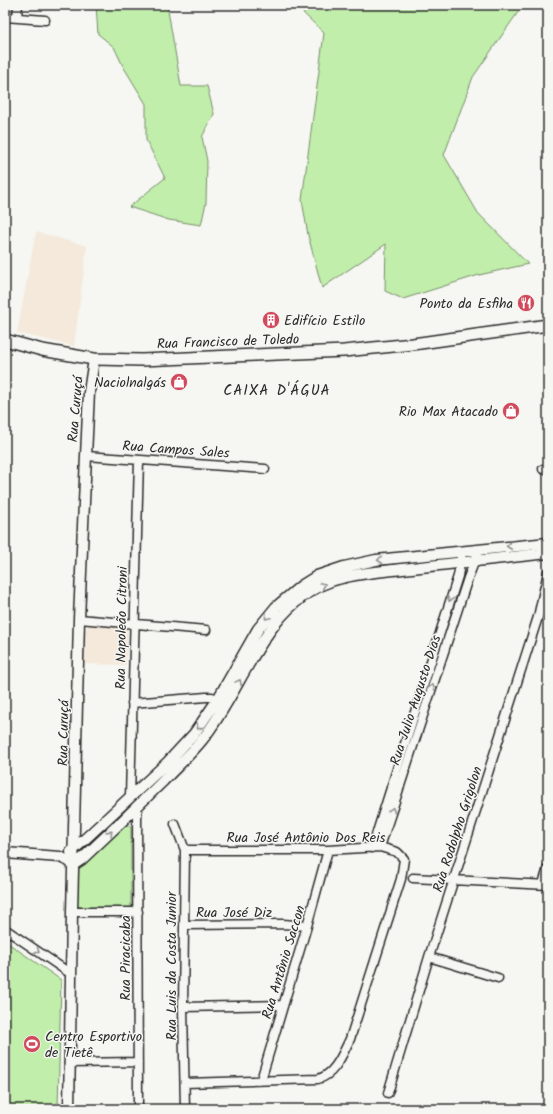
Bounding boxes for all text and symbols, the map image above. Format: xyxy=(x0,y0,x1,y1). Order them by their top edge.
place label: Ponto da Esfiha xyxy=(419,293,513,315)
restaurant icon: Ponto da Esfiha xyxy=(516,293,536,313)
building icon: Edifício Estilo xyxy=(261,310,281,330)
place label: Edifício Estilo xyxy=(284,310,365,332)
street label: Rua Francisco de Toledo xyxy=(156,329,300,355)
place label: Naciolnalgás xyxy=(94,372,166,394)
shop icon: Naciolnalgás xyxy=(169,372,189,392)
street label: Rua Curuçá xyxy=(62,374,90,443)
district label: CAIXA D'ÁGUA xyxy=(223,379,331,403)
place label: Rio Max Atacado xyxy=(399,401,498,423)
shop icon: Rio Max Atacado xyxy=(501,401,521,421)
street label: Rua Campos Sales xyxy=(122,435,230,465)
one-way arrow xyxy=(506,542,512,551)
one-way arrow xyxy=(377,555,383,564)
street label: Rua Napoleão Citroni xyxy=(110,565,134,690)
one-way arrow xyxy=(319,582,326,590)
one-way arrow xyxy=(446,596,455,603)
one-way arrow xyxy=(265,612,272,619)
street label: Rua Julio Augusto Dias xyxy=(384,632,447,768)
one-way arrow xyxy=(234,678,242,686)
one-way arrow xyxy=(428,683,436,690)
street label: Rua Curuçá xyxy=(52,698,76,766)
one-way arrow xyxy=(196,723,204,730)
street label: Rua Rodolpho Grigolon xyxy=(427,763,489,895)
one-way arrow xyxy=(387,807,396,814)
street label: Rua José Antônio Dos Reis xyxy=(227,827,385,849)
one-way arrow xyxy=(105,830,113,837)
street label: Rua Luis da Costa Junior xyxy=(161,890,183,1040)
street label: Rua José Diz xyxy=(196,902,272,924)
street label: Rua Antônio Saccon xyxy=(256,903,312,1022)
street label: Rua Piracicaba xyxy=(115,915,137,1001)
one-way arrow xyxy=(33,946,40,953)
place label: Centro Esportivo de Tietê xyxy=(45,1026,142,1064)
sports icon: Centro Esportivo de Tietê xyxy=(22,1034,42,1054)

